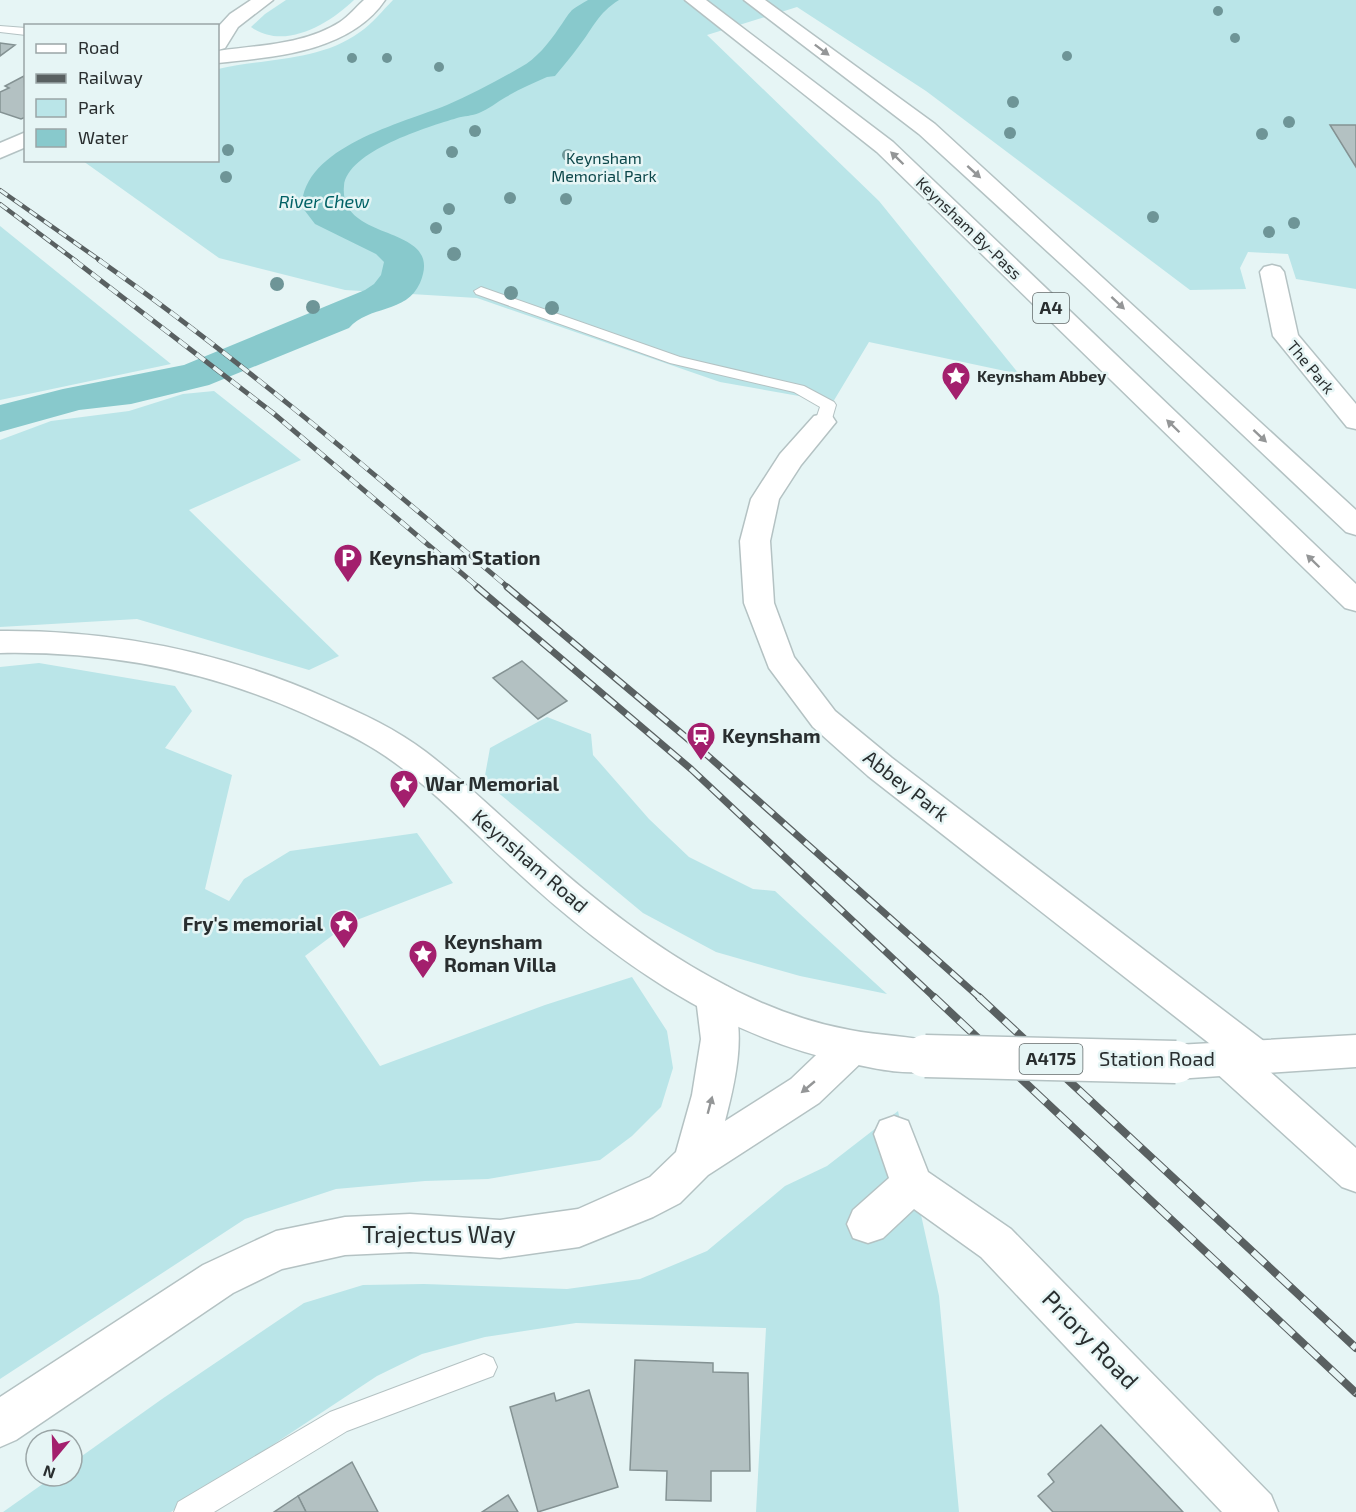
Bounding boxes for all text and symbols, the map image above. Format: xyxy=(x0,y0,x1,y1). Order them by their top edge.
legend xyxy=(24,24,219,162)
text: Road xyxy=(78,36,119,58)
one-way arrow xyxy=(814,43,830,56)
text: Railway xyxy=(78,66,143,88)
text: Park xyxy=(78,96,115,118)
text: Water xyxy=(78,126,128,148)
park label: Keynsham Memorial Park xyxy=(551,148,657,185)
one-way arrow xyxy=(890,152,904,166)
one-way arrow xyxy=(967,164,981,178)
street label: Keynsham By-Pass xyxy=(913,172,1026,283)
water label: River Chew xyxy=(278,190,370,212)
road number: A4 xyxy=(1033,293,1069,323)
one-way arrow xyxy=(1110,296,1125,309)
street label: The Park xyxy=(1284,336,1339,397)
place icon: Keynsham Abbey xyxy=(940,360,972,402)
place label: Keynsham Abbey xyxy=(977,366,1106,386)
one-way arrow xyxy=(1166,419,1180,433)
one-way arrow xyxy=(1253,429,1268,443)
parking icon: Keynsham Station xyxy=(332,542,364,584)
place label: Keynsham Station xyxy=(369,545,541,570)
one-way arrow xyxy=(1306,555,1320,569)
station icon: Keynsham xyxy=(685,720,717,762)
place label: Keynsham xyxy=(722,723,821,748)
street label: Abbey Park xyxy=(859,745,954,826)
place icon: War Memorial xyxy=(388,768,420,810)
place label: War Memorial xyxy=(425,771,560,795)
street label: Keynsham Road xyxy=(468,804,593,917)
place icon: Fry's memorial xyxy=(328,908,360,950)
place label: Fry's memorial xyxy=(183,911,323,936)
place label: Keynsham Roman Villa xyxy=(444,929,556,976)
place icon: Keynsham Roman Villa xyxy=(407,938,439,980)
road number: A4175 xyxy=(1020,1044,1082,1074)
street label: Station Road xyxy=(1099,1046,1215,1070)
one-way arrow xyxy=(800,1081,816,1094)
one-way arrow xyxy=(705,1096,715,1114)
street label: Trajectus Way xyxy=(362,1219,516,1248)
street label: Priory Road xyxy=(1037,1284,1145,1394)
north arrow xyxy=(24,1428,84,1488)
text: N xyxy=(40,1462,58,1484)

